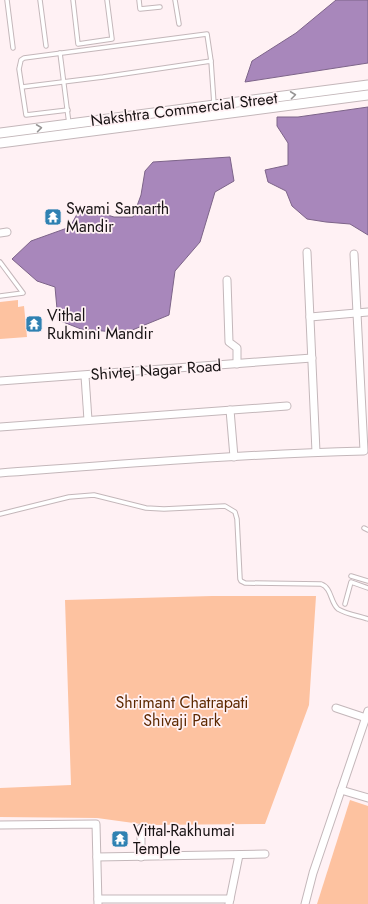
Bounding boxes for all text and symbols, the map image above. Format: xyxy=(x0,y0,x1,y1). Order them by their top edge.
street label: Nakshtra Commercial Street xyxy=(89,86,279,132)
one-way arrow xyxy=(289,91,296,100)
one-way arrow xyxy=(36,124,42,133)
place label: Swami Samarth Mandir xyxy=(66,197,169,238)
temple icon: Swami Samarth Mandir xyxy=(43,207,63,227)
place label: Vithal Rukmini Mandir xyxy=(47,304,154,345)
temple icon: Vithal Rukmini Mandir xyxy=(24,314,44,334)
street label: Shivtej Nagar Road xyxy=(90,354,222,386)
park label: Shrimant Chatrapati Shivaji Park xyxy=(116,691,248,732)
place label: Vittal-Rakhumai Temple xyxy=(133,819,235,860)
temple icon: Vittal-Rakhumai Temple xyxy=(110,829,130,849)

